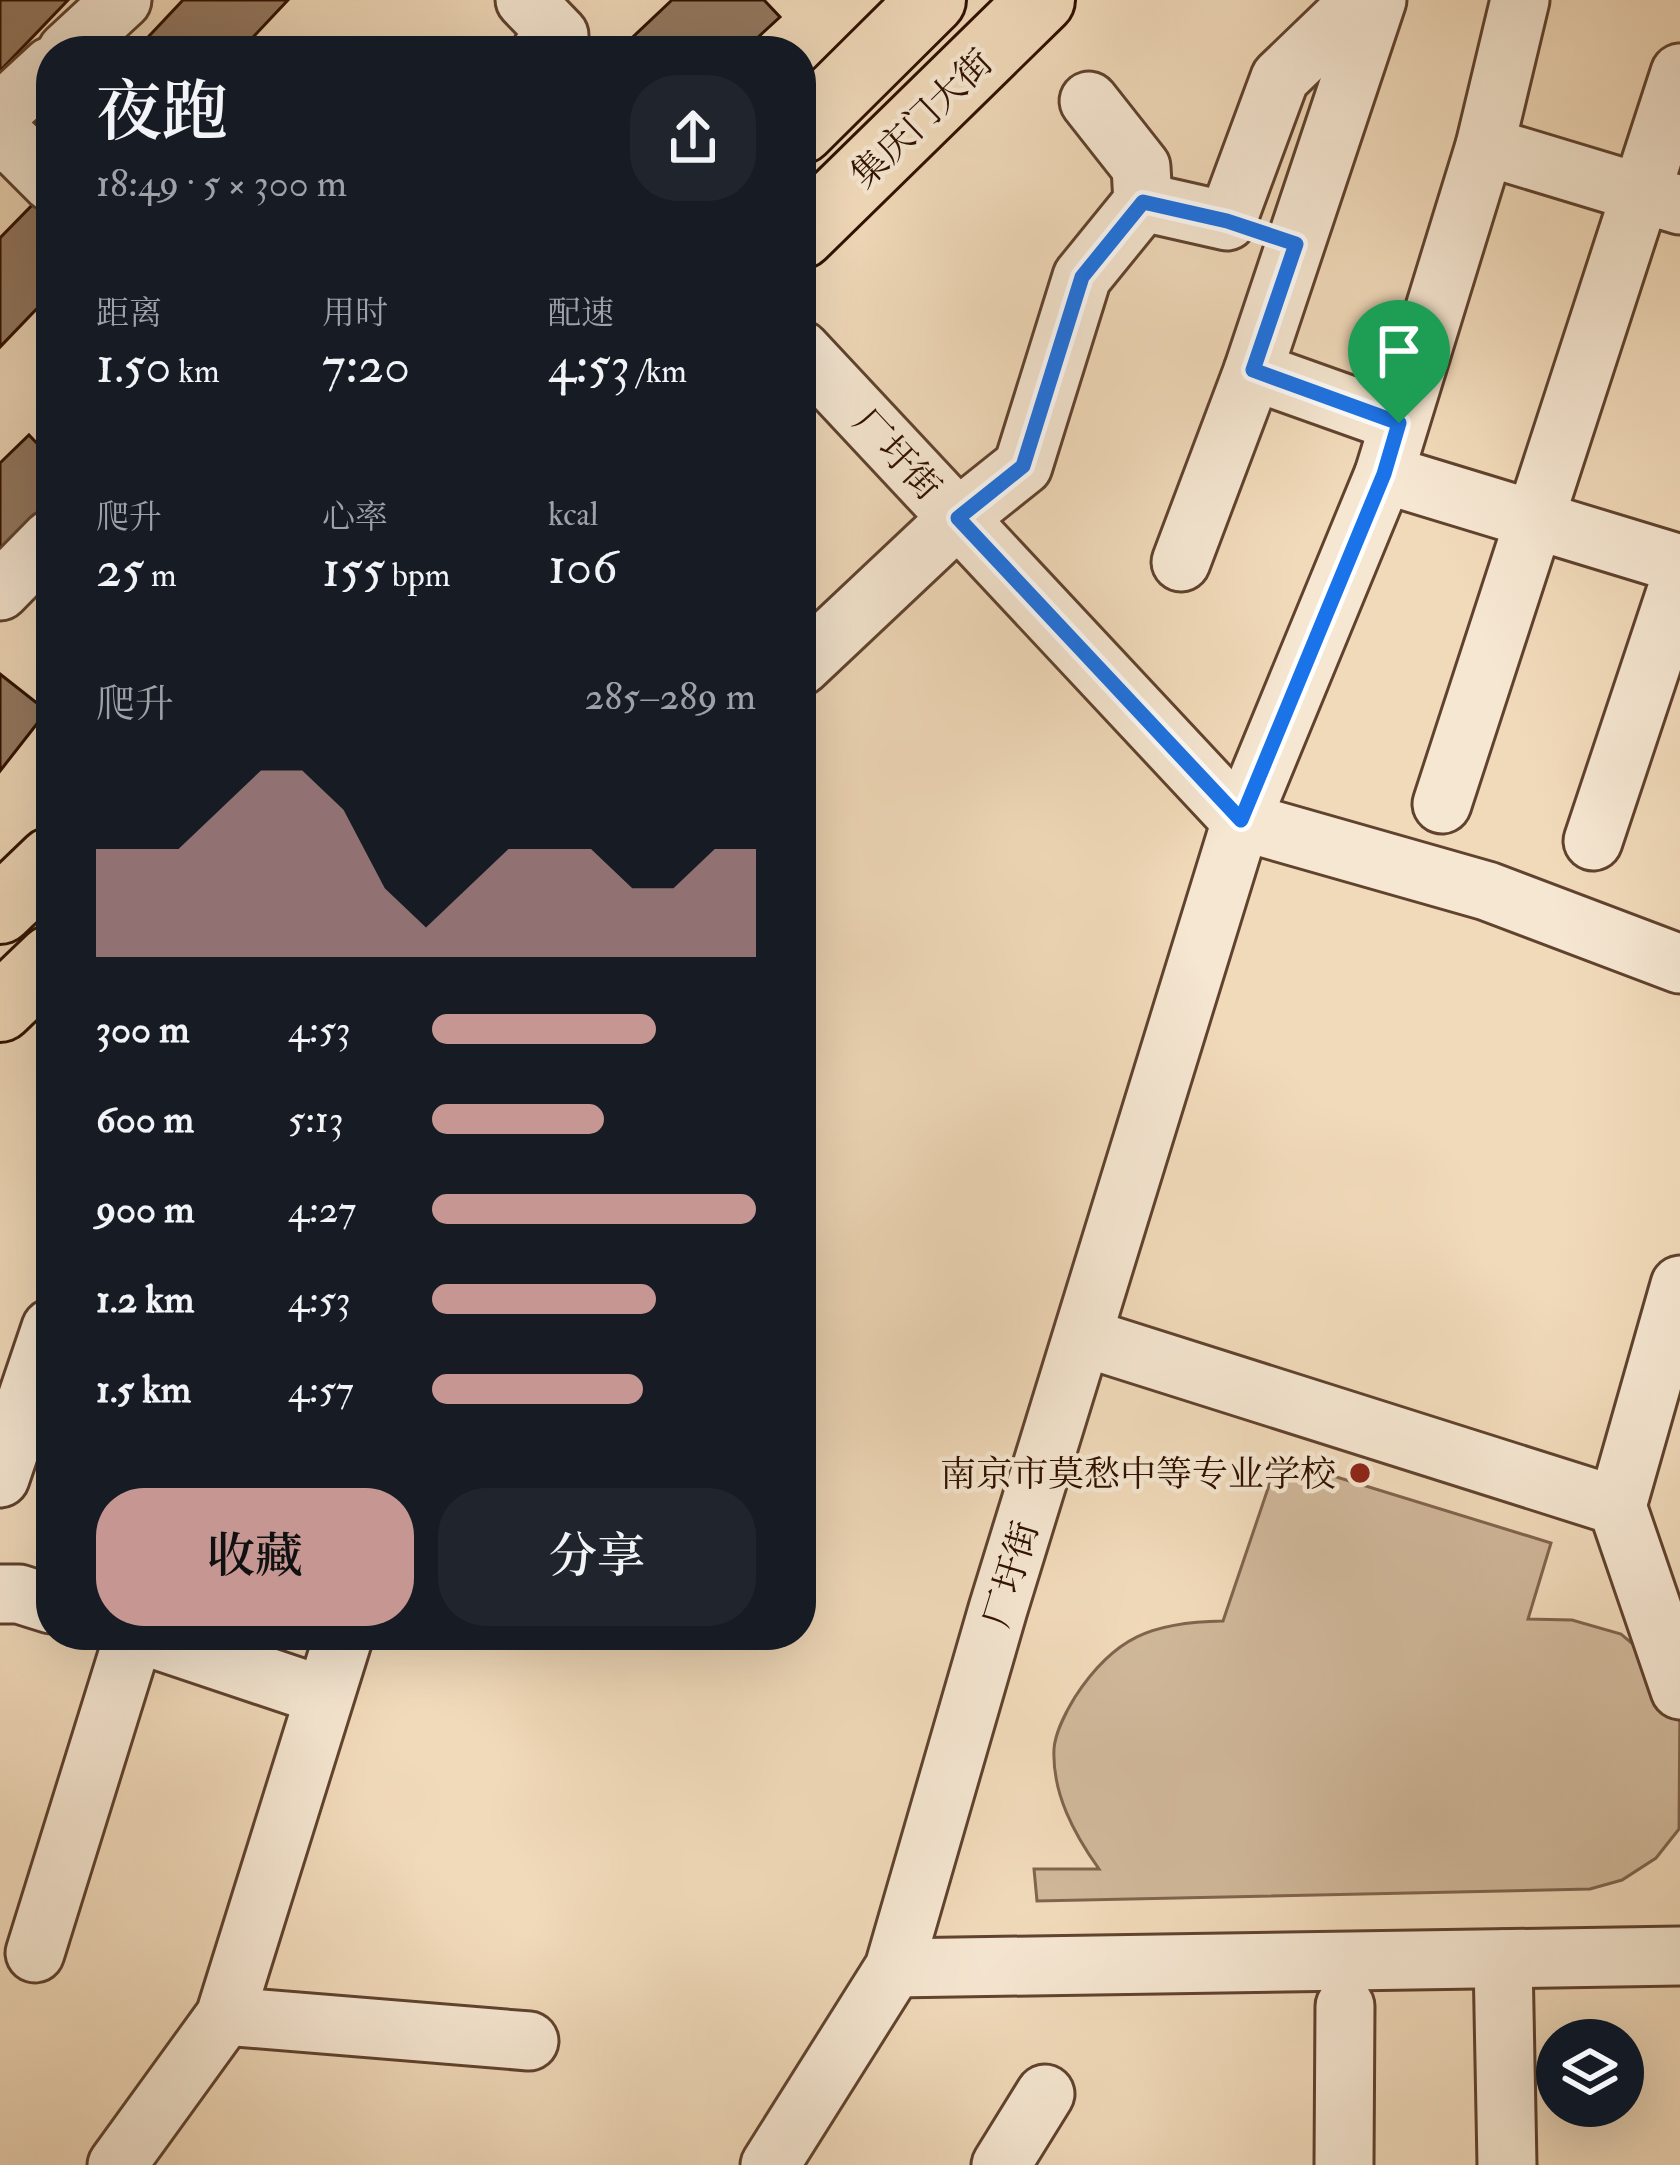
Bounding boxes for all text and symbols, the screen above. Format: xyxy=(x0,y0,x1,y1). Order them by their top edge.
street label: 集庆门大街 xyxy=(842,40,1002,198)
text: 夜跑 xyxy=(96,72,228,155)
button: share xyxy=(630,75,756,201)
text: 18:49 · 5 × 300 m xyxy=(96,159,347,208)
text: 距离 xyxy=(96,293,162,334)
text: 用时 xyxy=(322,293,388,334)
text: 配速 xyxy=(548,293,614,334)
pin xyxy=(1348,300,1450,423)
icon: arrive xyxy=(1366,318,1432,384)
text: 1.50 xyxy=(96,334,171,398)
text: 7:20 xyxy=(322,334,410,398)
text: 4:53 xyxy=(548,334,630,398)
text: km xyxy=(171,351,220,392)
text: /km xyxy=(630,351,687,392)
street label: 厂圩街 xyxy=(844,400,950,510)
text: kcal xyxy=(548,494,599,535)
text: 爬升 xyxy=(96,497,162,538)
text: 心率 xyxy=(322,497,388,538)
text: 106 xyxy=(548,535,618,599)
text: 25 xyxy=(96,538,144,602)
text: 155 xyxy=(322,538,385,602)
text: m xyxy=(144,555,177,596)
text: bpm xyxy=(385,555,450,596)
text: 285–289 m xyxy=(585,672,756,721)
text: 爬升 xyxy=(96,680,174,729)
text: 300 m xyxy=(96,1005,189,1054)
text: 4:53 xyxy=(288,1005,351,1054)
text: 600 m xyxy=(96,1095,194,1144)
text: 5:13 xyxy=(288,1095,344,1144)
text: 900 m xyxy=(96,1185,194,1234)
text: 4:27 xyxy=(288,1185,356,1234)
text: 1.2 km xyxy=(96,1275,194,1324)
text: 4:53 xyxy=(288,1275,351,1324)
text: 1.5 km xyxy=(96,1365,191,1414)
text: 4:57 xyxy=(288,1365,354,1414)
place label: 南京市莫愁中等专业学校 xyxy=(940,1452,1336,1497)
marker: 南京市莫愁中等专业学校 xyxy=(1347,1460,1373,1486)
button: 收藏 xyxy=(96,1488,414,1626)
button: 分享 xyxy=(438,1488,756,1626)
street label: 厂圩街 xyxy=(974,1516,1049,1633)
map controls xyxy=(1536,2019,1644,2127)
button: layers xyxy=(1536,2019,1644,2127)

